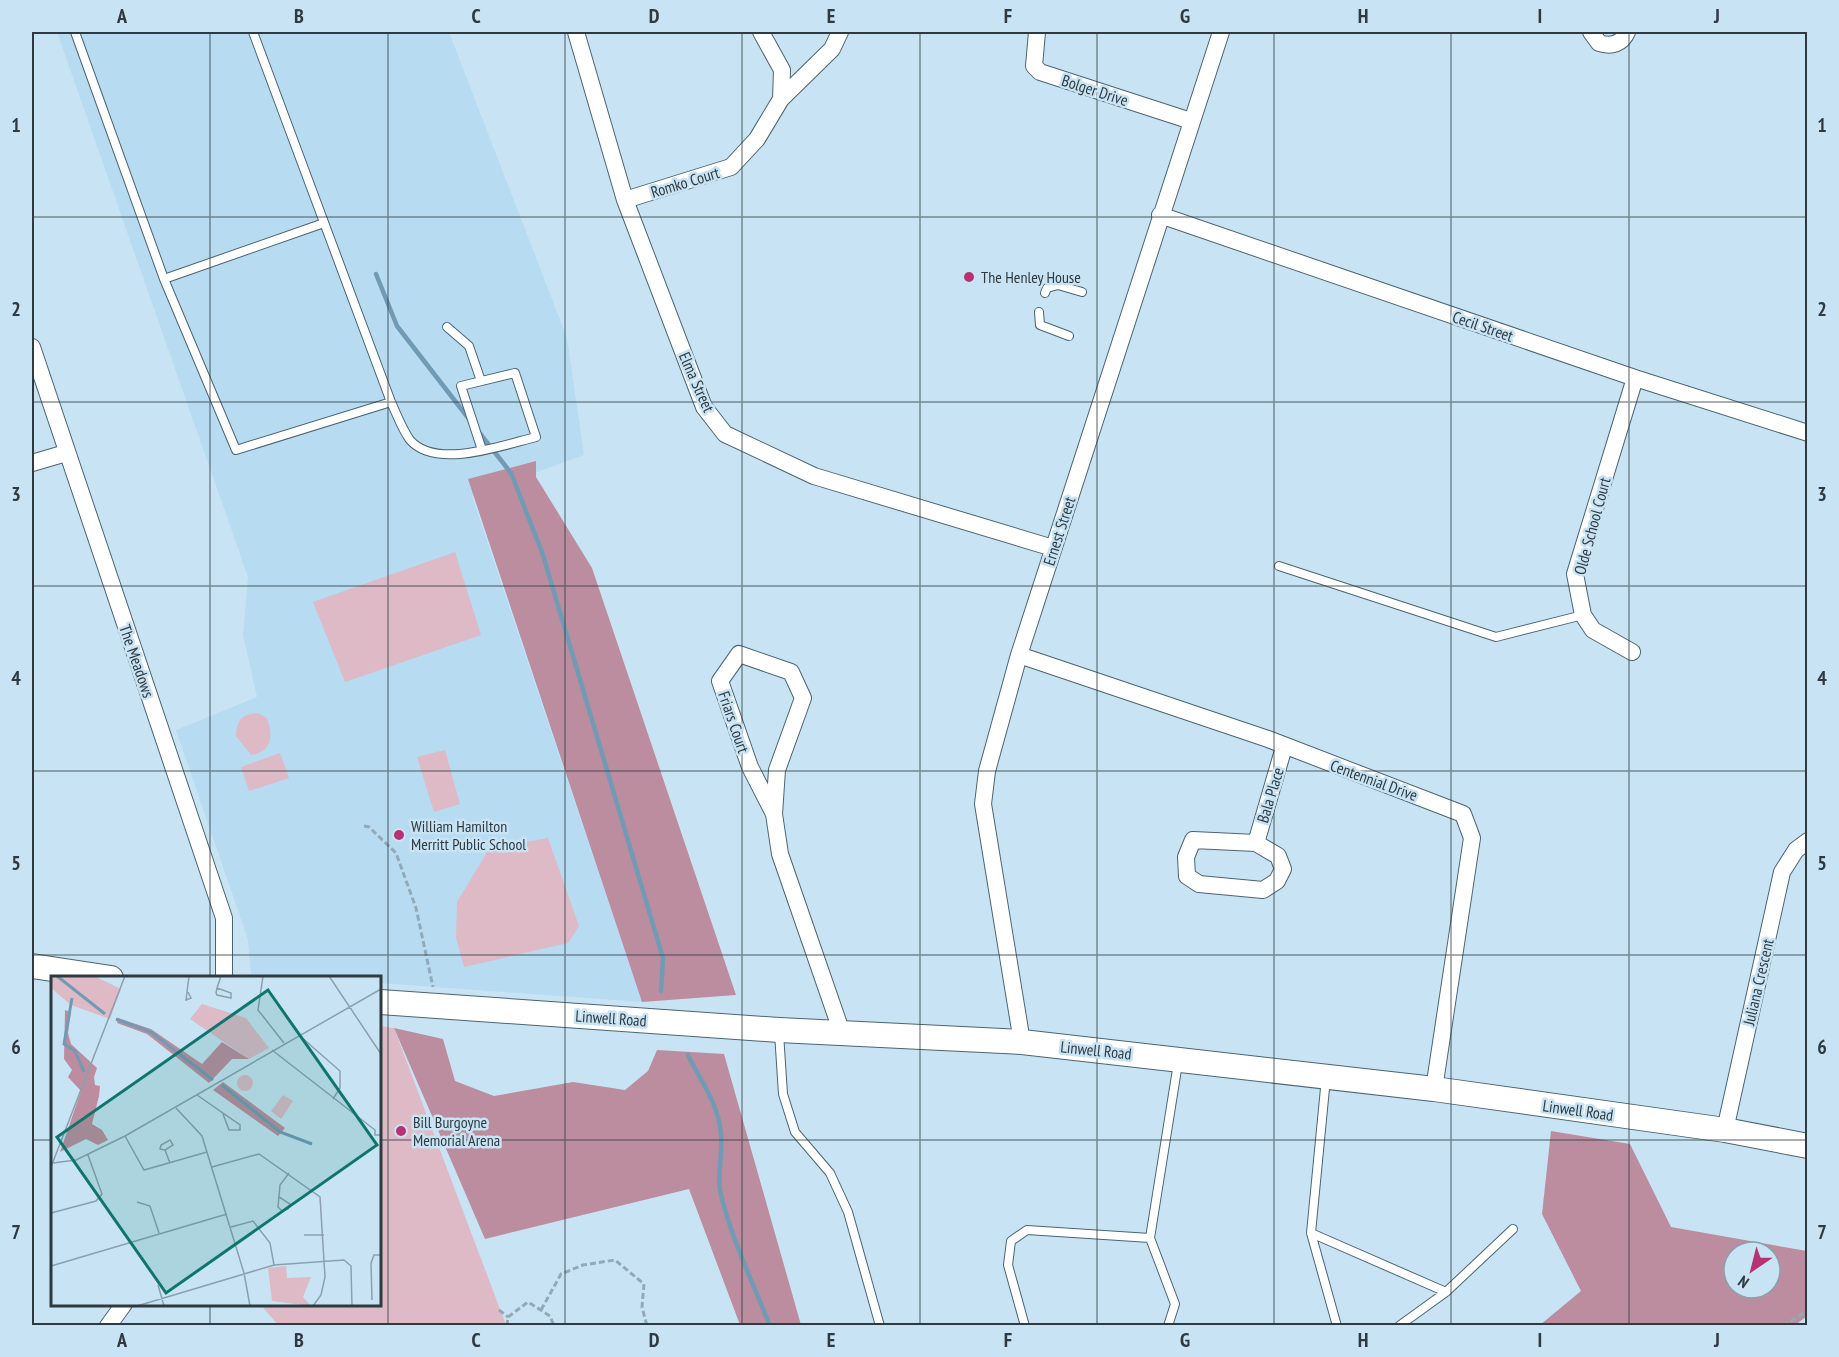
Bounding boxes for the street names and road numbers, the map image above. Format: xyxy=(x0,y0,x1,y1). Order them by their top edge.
street label: Bolger Drive xyxy=(1059,70,1131,110)
street label: Romko Court xyxy=(648,162,722,202)
street label: Cecil Street xyxy=(1450,306,1516,346)
street label: Elma Street xyxy=(675,349,719,416)
street label: Olde School Court xyxy=(1569,475,1615,577)
street label: Ernest Street xyxy=(1038,493,1080,568)
street label: The Meadows xyxy=(115,622,159,700)
street label: Friars Court xyxy=(714,689,754,756)
street label: Centennial Drive xyxy=(1328,755,1420,805)
street label: Bala Place xyxy=(1252,765,1288,825)
street label: Juliana Crescent xyxy=(1738,936,1778,1028)
street label: Linwell Road xyxy=(575,1006,647,1030)
street label: Linwell Road xyxy=(1060,1036,1133,1064)
street label: Linwell Road xyxy=(1541,1095,1615,1125)

